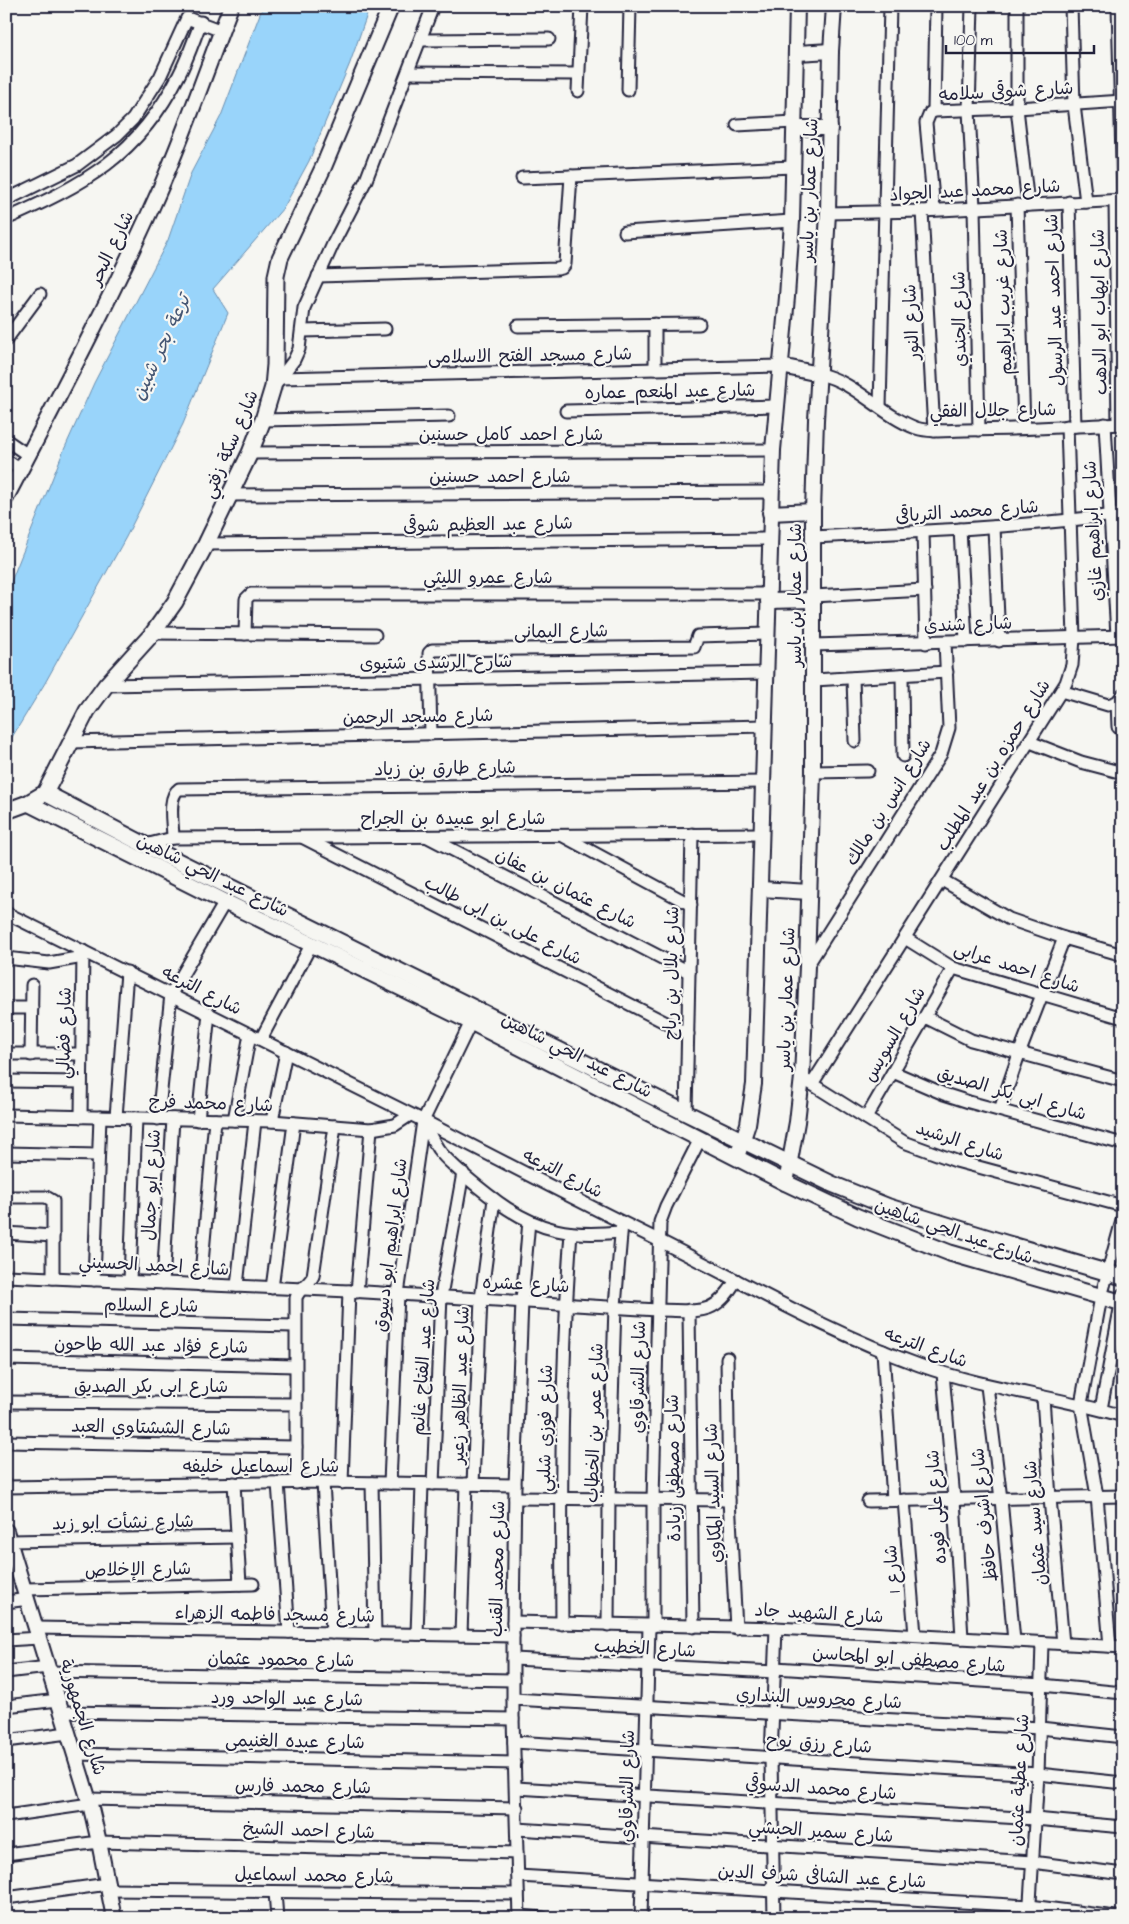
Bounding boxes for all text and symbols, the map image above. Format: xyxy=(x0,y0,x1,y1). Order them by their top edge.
scale bar xyxy=(946,22,1094,54)
text: 100 m xyxy=(954,30,993,51)
street label: شارع شوقى سلامه xyxy=(938,75,1074,108)
street label: شارع عمار بن ياسر xyxy=(794,118,824,264)
street label: شارع محمد عبد الجواد xyxy=(889,174,1061,207)
street label: شارع البحر xyxy=(82,207,140,291)
street label: شارع احمد عبد الرسول xyxy=(1039,213,1070,387)
street label: شارع غريب ابراهيم xyxy=(988,228,1020,375)
street label: شارع ايهاب ابو الدهب xyxy=(1086,229,1113,395)
street label: شارع الجندي xyxy=(946,271,973,367)
street label: شارع النور xyxy=(897,283,926,362)
water label: ترعة بحر شبين xyxy=(125,287,199,405)
street label: شارع مسجد الفتح الاسلامى xyxy=(428,341,632,370)
street label: شارع عبد المنعم عماره xyxy=(584,378,756,406)
street label: شارع سكة زفتي xyxy=(196,386,267,503)
street label: شارع جلال الفقي xyxy=(930,397,1057,427)
street label: شارع احمد كامل حسنين xyxy=(419,422,603,447)
street label: شارع ابراهيم غازي xyxy=(1077,460,1111,602)
street label: شارع احمد حسنين xyxy=(429,464,571,489)
street label: شارع محمد الترياقى xyxy=(895,494,1039,529)
street label: شارع عبد العظيم شوقى xyxy=(403,511,573,539)
street label: شارع عمار بن ياسر xyxy=(783,523,808,669)
street label: شارع عمرو الليثي xyxy=(423,565,553,593)
street label: شارع شندى xyxy=(923,610,1013,639)
street label: شارع اليمانى xyxy=(514,618,608,645)
street label: شارع الرشدى شتيوى xyxy=(359,649,513,676)
street label: شارع حمزه بن عبد المطلب xyxy=(930,675,1057,856)
street label: شارع مسجد الرحمن xyxy=(342,703,494,730)
street label: شارع انس بن مالك xyxy=(839,734,938,871)
street label: شارع طارق بن زياد xyxy=(374,755,516,782)
street label: شارع ابو عبيده بن الجراح xyxy=(361,806,545,831)
street label: شارع عبد الحي شاهين xyxy=(131,828,293,926)
street label: شارع عثمان بن عفان xyxy=(491,842,640,935)
street label: شارع على بن ابى طالب xyxy=(420,870,586,971)
street label: شارع بلال بن رباح xyxy=(658,906,685,1040)
street label: شارع عمار بن ياسر xyxy=(771,927,801,1073)
street label: شارع احمد عرابى xyxy=(951,935,1083,1000)
street label: شارع الترعه xyxy=(157,960,246,1021)
street label: شارع السويس xyxy=(857,982,932,1086)
street label: شارع فضالي xyxy=(51,987,81,1079)
street label: شارع عبد الحي شاهين xyxy=(496,1007,657,1107)
street label: شارع ابى بكر الصديق xyxy=(934,1060,1089,1127)
street label: شارع محمد فرج xyxy=(148,1089,274,1118)
street label: شارع الرشيد xyxy=(913,1115,1007,1167)
street label: شارع ابو جمال xyxy=(136,1129,167,1241)
street label: شارع الترعه xyxy=(518,1143,607,1204)
street label: شارع ابراهيم ابو دسوق xyxy=(367,1157,415,1333)
street label: شارع عبد الحي شاهين xyxy=(870,1193,1037,1273)
street label: شارع احمد الحسيني xyxy=(78,1249,230,1285)
street label: شارع عشره xyxy=(482,1270,570,1299)
street label: شارع عبد الفتاح غانم xyxy=(406,1278,442,1436)
street label: شارع السلام xyxy=(104,1292,198,1320)
street label: شارع عبد الظاهر زعير xyxy=(445,1305,476,1467)
street label: شارع الشرقاوي xyxy=(625,1320,652,1434)
street label: شارع الترعه xyxy=(881,1321,971,1374)
street label: شارع فؤاد عبد الله طاحون xyxy=(54,1331,248,1360)
street label: شارع عمر بن الخطاب xyxy=(579,1342,610,1504)
street label: شارع فوزي شلبي xyxy=(532,1364,562,1492)
street label: شارع ابى بكر الصديق xyxy=(74,1374,228,1399)
street label: شارع مصطفى زيادة xyxy=(660,1394,687,1542)
street label: شارع الششتاوي العبد xyxy=(71,1414,231,1441)
street label: شارع السيد المكاوي xyxy=(699,1423,728,1563)
street label: شارع اشرف حافظ xyxy=(965,1447,1004,1583)
street label: شارع على فوده xyxy=(920,1449,953,1565)
street label: شارع اسماعيل خليفه xyxy=(183,1454,339,1479)
street label: شارع سيد عثمان xyxy=(1018,1459,1053,1586)
street label: شارع محمد القنب xyxy=(484,1501,511,1637)
street label: شارع نشأت ابو زيد xyxy=(52,1509,194,1536)
street label: شارع 1 xyxy=(878,1544,907,1594)
street label: شارع الإخلاص xyxy=(85,1556,191,1583)
street label: شارع الشهيد جاد xyxy=(754,1598,884,1629)
street label: شارع مسجد فاطمه الزهراء xyxy=(175,1600,375,1629)
street label: شارع الخطيب xyxy=(593,1633,697,1664)
street label: شارع مصطفى ابو المحاسن xyxy=(811,1640,1006,1679)
street label: شارع محمود عثمان xyxy=(207,1646,355,1673)
street label: شارع الجمهورية xyxy=(53,1656,112,1778)
street label: شارع محروس البنداري xyxy=(735,1682,903,1715)
street label: شارع عبد الواحد ورد xyxy=(211,1685,363,1712)
street label: شارع عطية عثمان xyxy=(1004,1713,1035,1847)
street label: شارع رزق نوح xyxy=(765,1727,873,1760)
street label: شارع عبده الغنيمى xyxy=(225,1728,365,1755)
street label: شارع الشرقاوي xyxy=(614,1729,641,1843)
street label: شارع محمد الدسوقي xyxy=(744,1771,897,1806)
street label: شارع محمد فارس xyxy=(235,1773,371,1800)
street label: شارع سمير الحبشي xyxy=(747,1814,894,1852)
street label: شارع احمد الشيخ xyxy=(243,1816,375,1845)
street label: شارع عبد الشافى شرف الدين xyxy=(717,1859,927,1894)
street label: شارع محمد اسماعيل xyxy=(234,1862,394,1889)

